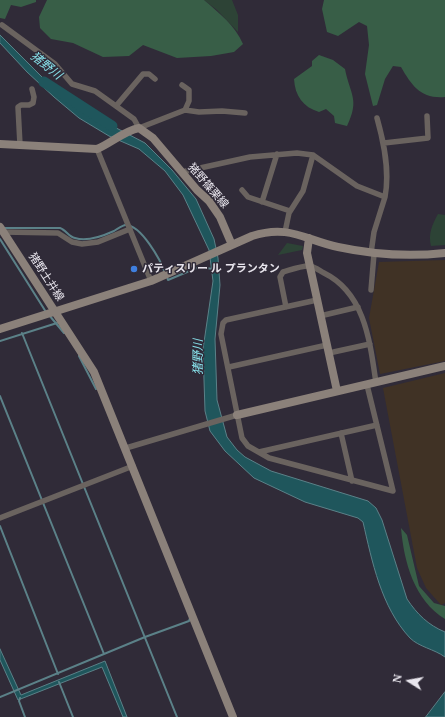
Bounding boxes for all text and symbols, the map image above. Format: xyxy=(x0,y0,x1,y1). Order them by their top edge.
water label: 猪野川 xyxy=(27,49,65,83)
street label: 猪野篠栗線 xyxy=(185,161,231,211)
street label: 猪野土井線 xyxy=(25,250,67,304)
place label: パティスリー ル プランタン xyxy=(142,262,280,276)
marker: パティスリー ル プランタン xyxy=(129,264,139,274)
water label: 猪野川 xyxy=(192,339,206,375)
north arrow xyxy=(389,661,429,701)
text: N xyxy=(389,673,405,684)

